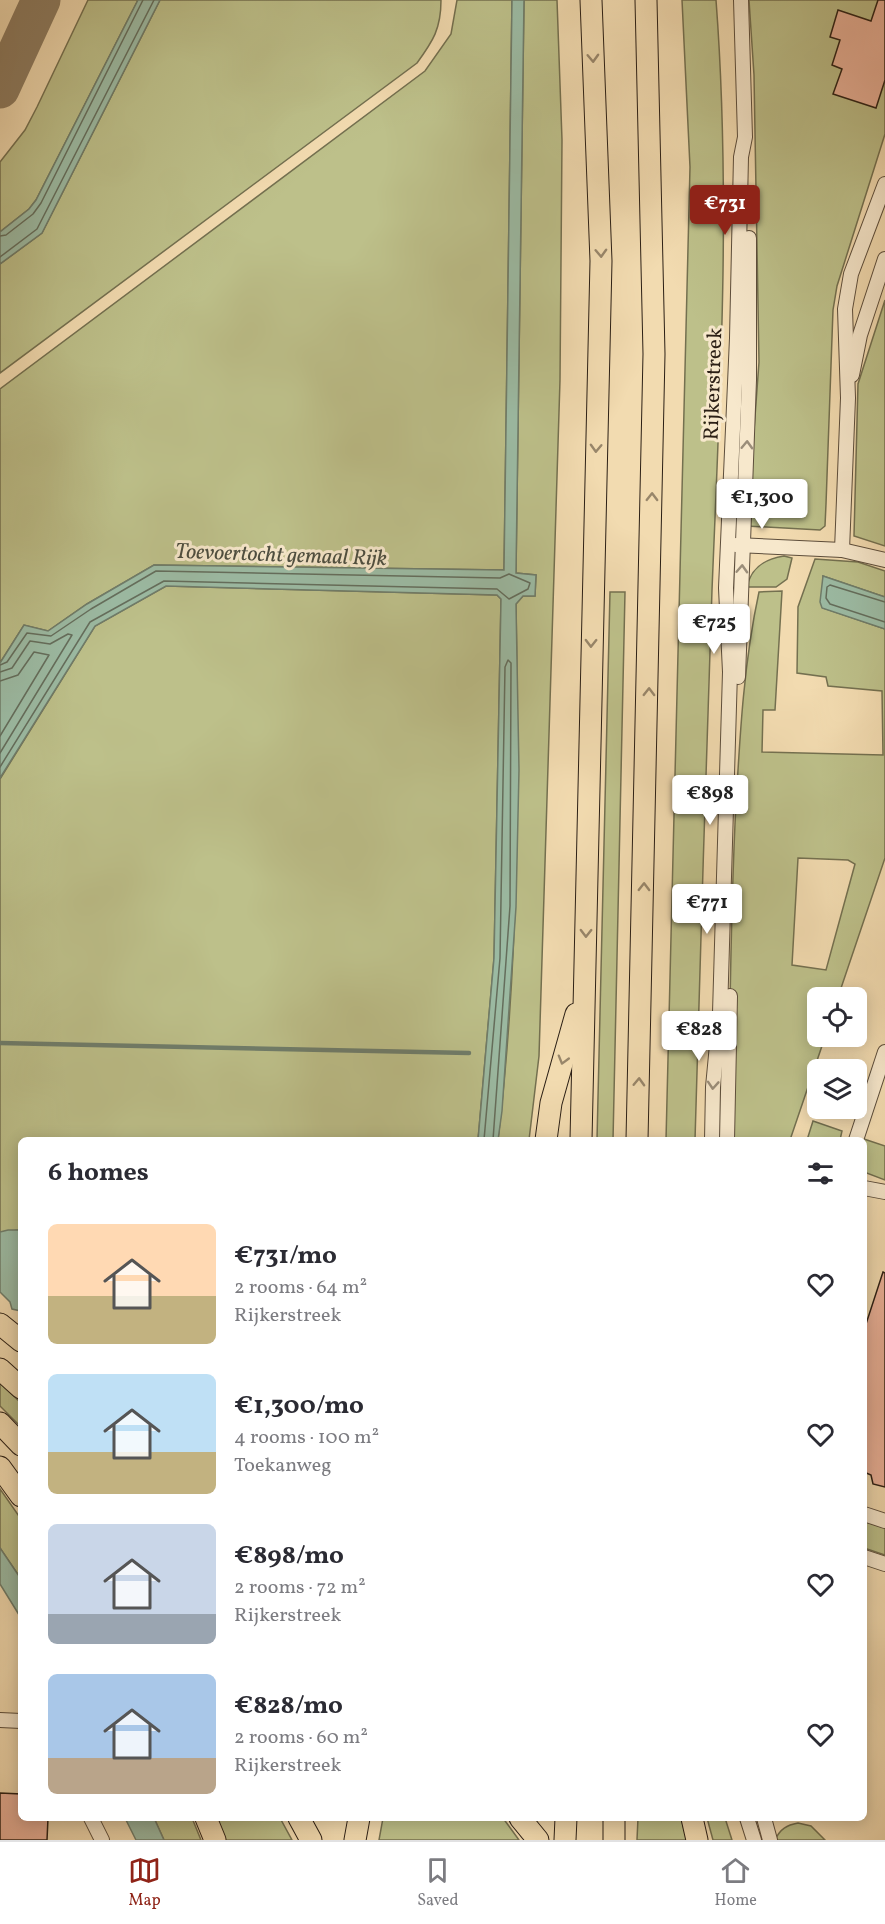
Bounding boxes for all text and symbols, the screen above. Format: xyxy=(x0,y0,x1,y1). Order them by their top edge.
one-way arrow xyxy=(587,54,600,63)
pin: €731 xyxy=(689,185,761,236)
text: €731 xyxy=(704,190,746,218)
one-way arrow xyxy=(595,249,607,258)
street label: Rijkerstreek xyxy=(698,327,730,441)
one-way arrow xyxy=(741,440,753,449)
one-way arrow xyxy=(590,444,603,453)
pin: €1,300 xyxy=(713,479,811,530)
text: €1,300 xyxy=(731,484,793,512)
one-way arrow xyxy=(646,492,658,501)
water label: Toevoertocht gemaal Rijk xyxy=(175,537,387,575)
one-way arrow xyxy=(736,565,749,574)
pin: €725 xyxy=(678,604,750,655)
text: €725 xyxy=(692,609,736,637)
one-way arrow xyxy=(585,639,597,648)
one-way arrow xyxy=(642,687,655,696)
pin: €898 xyxy=(674,775,746,826)
text: €898 xyxy=(686,780,734,808)
one-way arrow xyxy=(638,882,650,891)
pin: €771 xyxy=(671,884,743,935)
text: €771 xyxy=(686,889,728,917)
one-way arrow xyxy=(580,929,592,938)
map controls xyxy=(807,987,867,1119)
button: locate xyxy=(807,987,867,1047)
pin: €828 xyxy=(663,1011,735,1062)
text: €828 xyxy=(676,1016,722,1044)
one-way arrow xyxy=(558,1055,570,1065)
button: layers xyxy=(807,1059,867,1119)
one-way arrow xyxy=(632,1077,645,1086)
one-way arrow xyxy=(707,1081,720,1090)
text: 6 homes xyxy=(48,1155,149,1191)
icon: filters xyxy=(804,1157,837,1190)
text: €731/mo xyxy=(234,1238,337,1274)
icon: home xyxy=(96,1248,168,1320)
icon: heart xyxy=(804,1268,837,1301)
text: 2 rooms · 64 m² xyxy=(234,1274,367,1302)
text: Rijkerstreek xyxy=(234,1302,341,1330)
text: €1,300/mo xyxy=(234,1388,364,1424)
icon: home xyxy=(96,1398,168,1470)
icon: heart xyxy=(804,1418,837,1451)
text: 4 rooms · 100 m² xyxy=(234,1424,379,1452)
text: Toekanweg xyxy=(234,1452,331,1480)
text: €898/mo xyxy=(234,1538,344,1574)
icon: home xyxy=(96,1548,168,1620)
icon: heart xyxy=(804,1568,837,1601)
text: 2 rooms · 72 m² xyxy=(234,1574,366,1602)
text: Rijkerstreek xyxy=(234,1602,341,1630)
text: €828/mo xyxy=(234,1688,343,1724)
icon: home xyxy=(96,1698,168,1770)
icon: heart xyxy=(804,1718,837,1751)
text: 2 rooms · 60 m² xyxy=(234,1724,368,1752)
text: Rijkerstreek xyxy=(234,1752,341,1780)
tab: Map xyxy=(128,1854,161,1912)
tab: Saved xyxy=(417,1854,458,1912)
tab: Home xyxy=(715,1854,757,1912)

